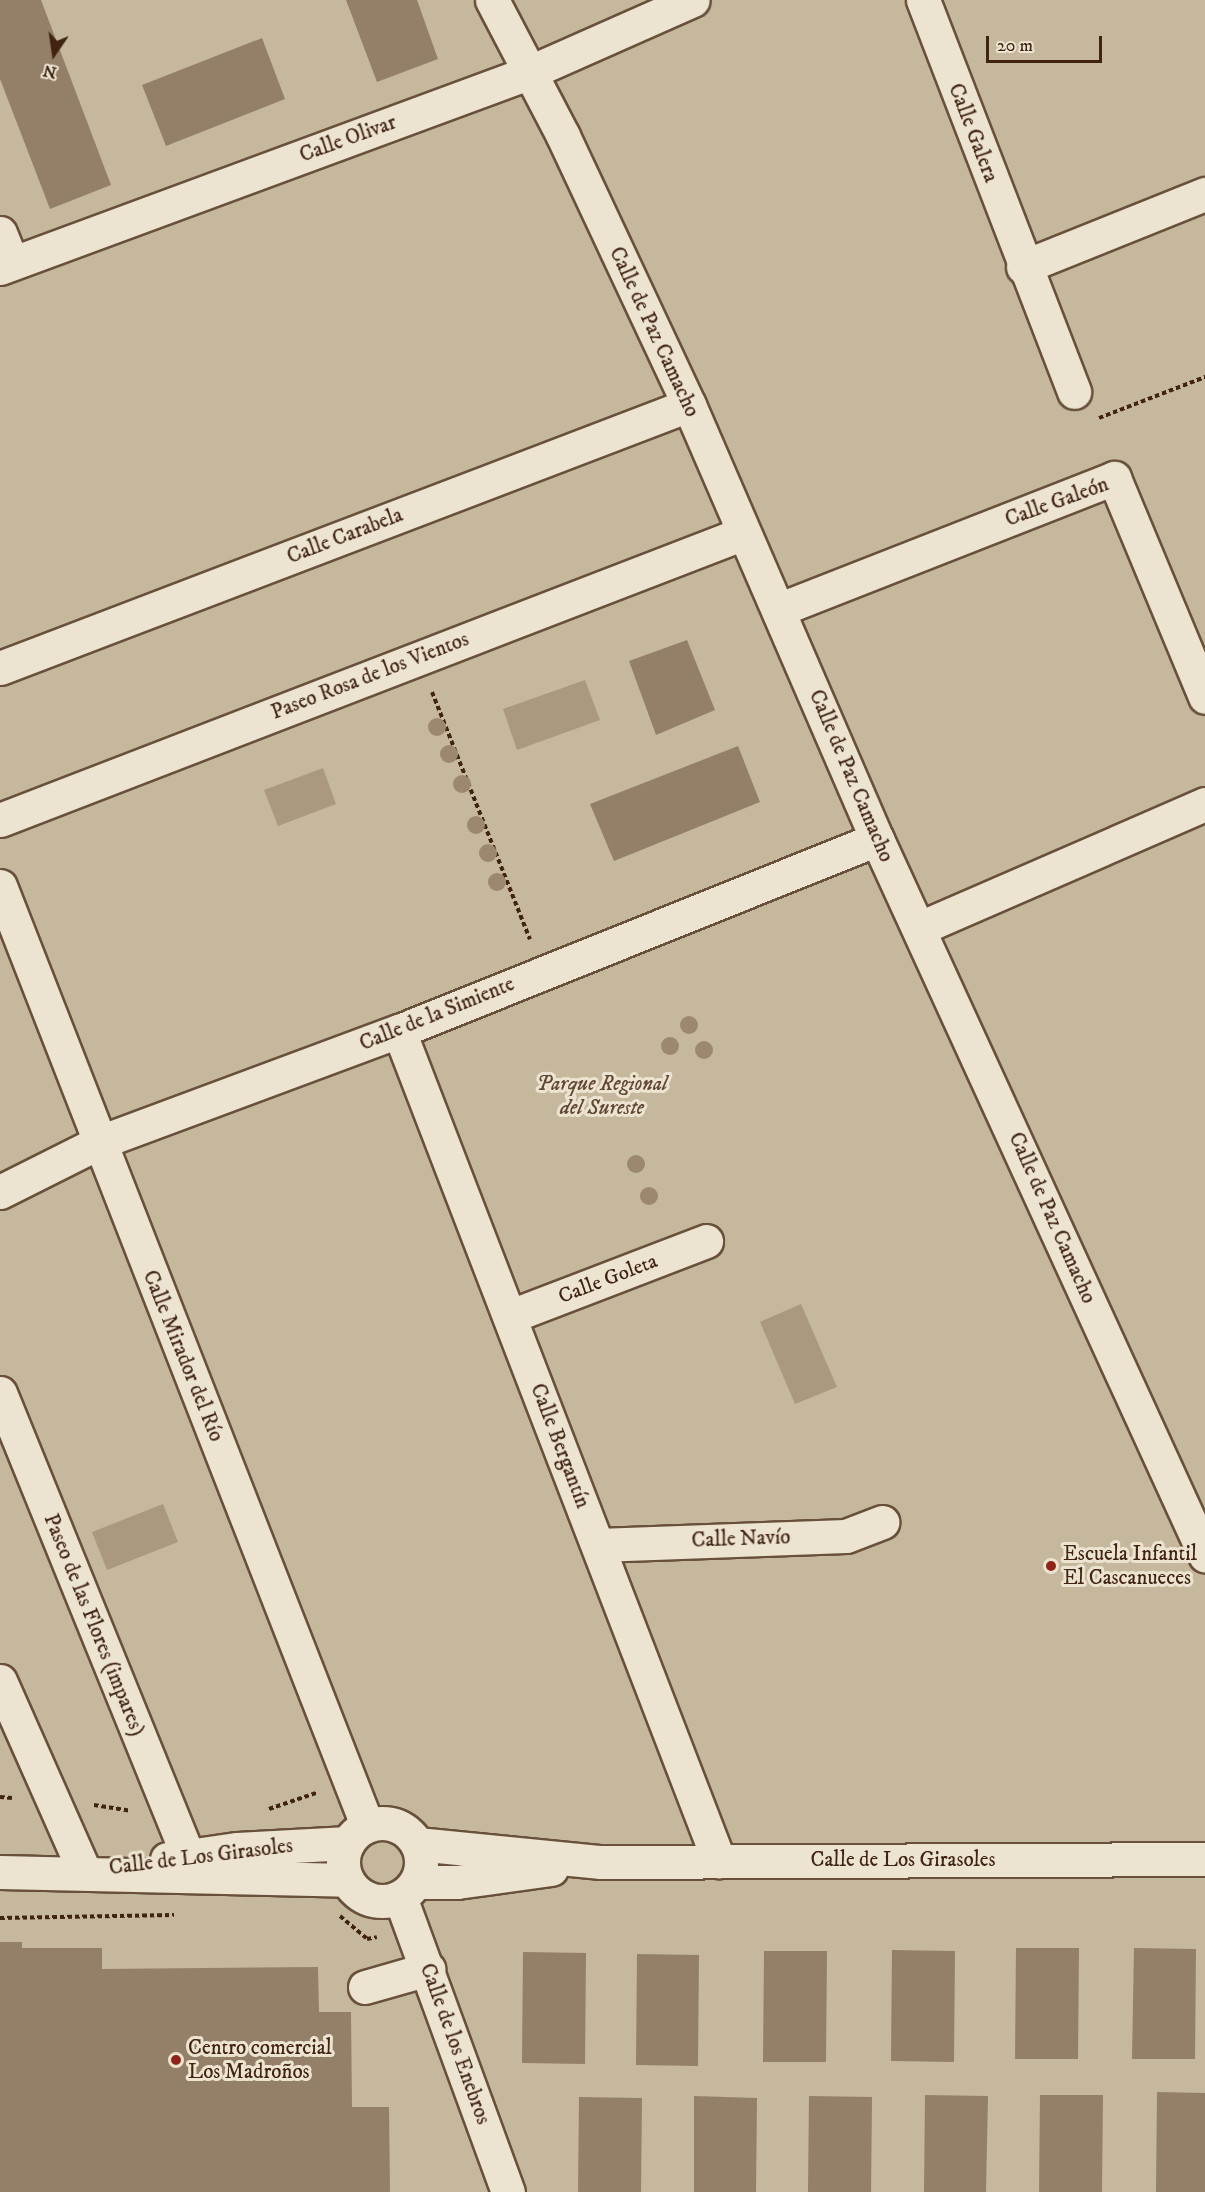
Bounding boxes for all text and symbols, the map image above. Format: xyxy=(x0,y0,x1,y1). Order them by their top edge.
north arrow xyxy=(24,24,84,84)
scale bar xyxy=(989,24,1104,62)
text: 20 m xyxy=(997,35,1033,57)
text: N xyxy=(41,60,59,83)
street label: Calle Galera xyxy=(943,80,1003,186)
street label: Calle Olivar xyxy=(296,110,400,168)
street label: Calle de Paz Camacho xyxy=(604,243,704,421)
street label: Calle Galeón xyxy=(1002,472,1112,532)
street label: Calle Carabela xyxy=(284,502,406,570)
street label: Paseo Rosa de los Vientos xyxy=(268,627,472,725)
street label: Calle de Paz Camacho xyxy=(803,686,899,866)
street label: Calle de la Simiente xyxy=(356,971,518,1057)
park label: Parque Regional del Sureste xyxy=(537,1071,667,1121)
street label: Calle de Paz Camacho xyxy=(1003,1128,1101,1308)
street label: Calle Goleta xyxy=(555,1249,661,1309)
street label: Calle Mirador del Río xyxy=(137,1267,229,1445)
street label: Calle Bergantín xyxy=(525,1380,595,1512)
street label: Paseo de las Flores (impares) xyxy=(38,1510,150,1740)
street label: Calle Navío xyxy=(691,1525,791,1553)
place label: Escuela Infantil El Cascanueces xyxy=(1063,1541,1197,1591)
marker: Escuela Infantil El Cascanueces xyxy=(1044,1559,1058,1573)
street label: Calle de Los Girasoles xyxy=(108,1833,294,1881)
street label: Calle de Los Girasoles xyxy=(810,1847,996,1873)
street label: Calle de los Enebros xyxy=(414,1960,496,2128)
place label: Centro comercial Los Madroños xyxy=(188,2035,332,2085)
marker: Centro comercial Los Madroños xyxy=(169,2053,183,2067)

